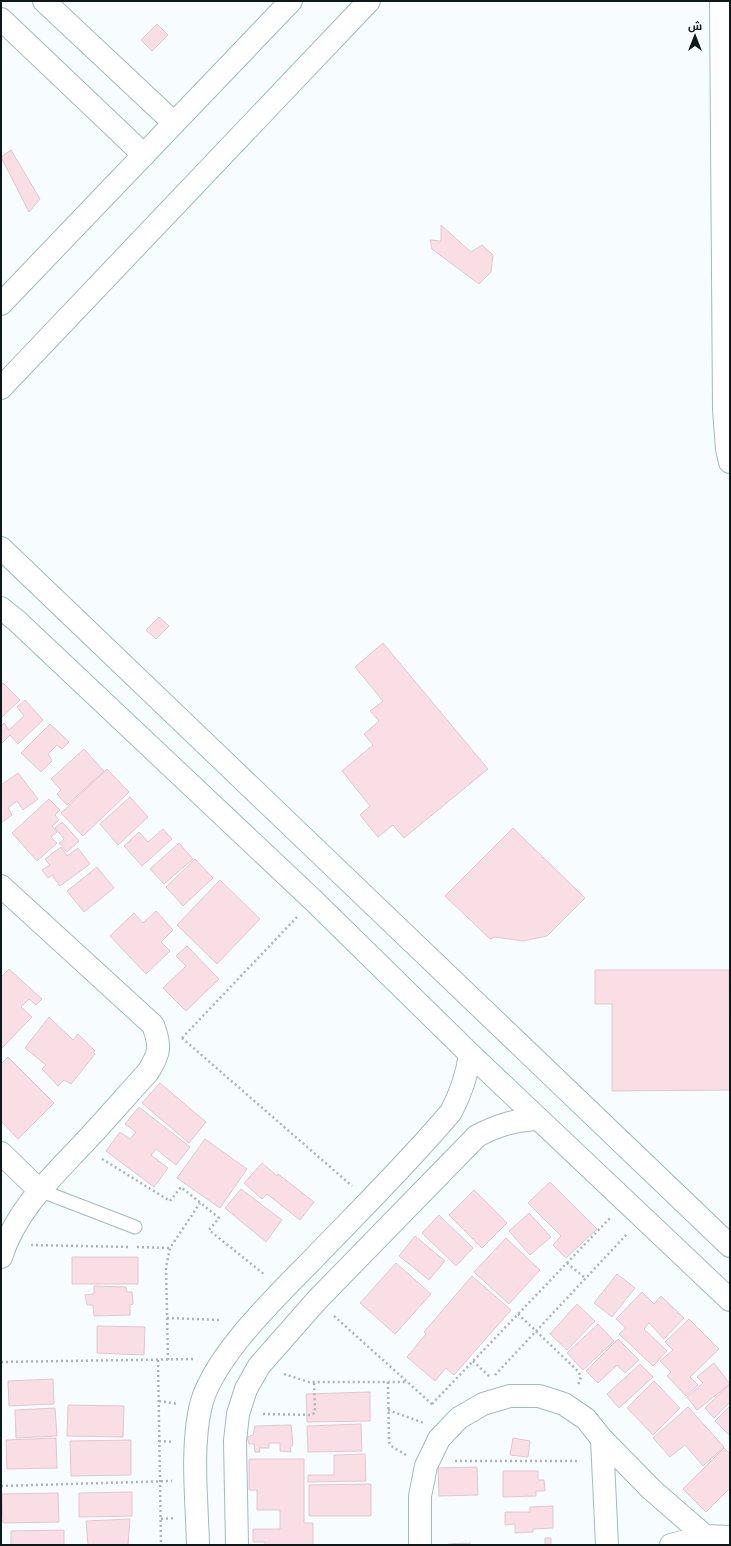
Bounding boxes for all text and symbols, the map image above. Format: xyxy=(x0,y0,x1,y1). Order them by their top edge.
north arrow xyxy=(675,16,715,56)
text: ش xyxy=(688,19,702,33)

